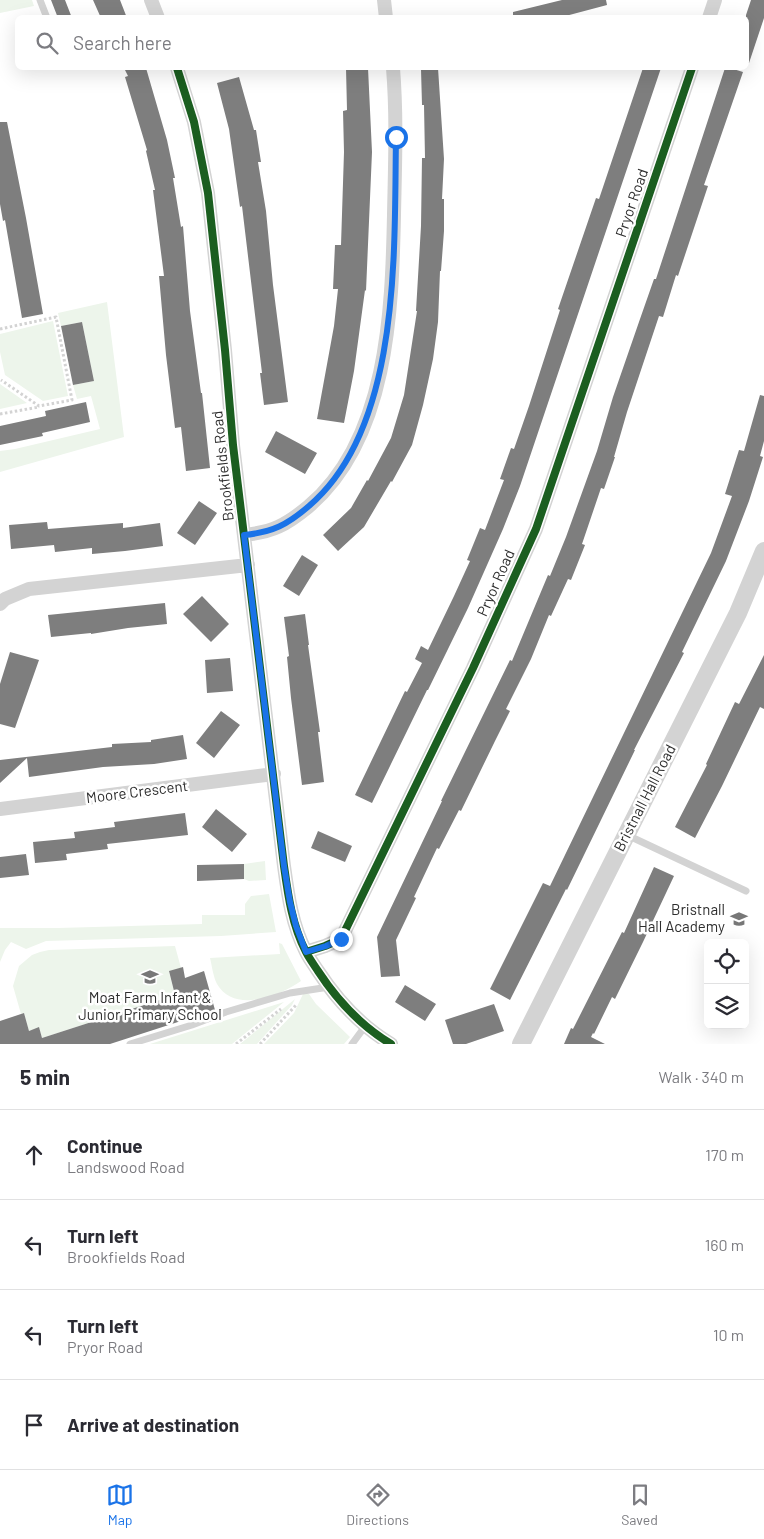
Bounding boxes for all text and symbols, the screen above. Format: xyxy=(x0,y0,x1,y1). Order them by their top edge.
search box xyxy=(15,15,749,70)
icon: search xyxy=(33,29,61,57)
text: Search here xyxy=(73,31,172,54)
route start xyxy=(385,126,408,149)
street label: Pryor Road xyxy=(611,166,651,239)
street label: Brookfields Road xyxy=(207,410,237,522)
street label: Pryor Road xyxy=(472,546,518,619)
street label: Bristnall Hall Road xyxy=(609,741,679,854)
street label: Moore Crescent xyxy=(85,776,189,806)
place label: Bristnall Hall Academy xyxy=(638,900,725,935)
school or university icon: Bristnall Hall Academy xyxy=(729,909,749,929)
route end xyxy=(330,928,353,951)
map controls xyxy=(704,939,749,1029)
button: locate xyxy=(704,939,749,984)
school or university icon: Moat Farm Infant & Junior Primary School xyxy=(140,967,160,987)
button: layers xyxy=(704,984,749,1029)
place label: Moat Farm Infant & Junior Primary School xyxy=(78,988,222,1023)
text: 5 min xyxy=(20,1064,70,1089)
text: Walk · 340 m xyxy=(659,1067,744,1086)
text: Continue xyxy=(67,1134,143,1157)
icon: ahead xyxy=(20,1141,48,1169)
text: 170 m xyxy=(705,1145,744,1164)
text: Landswood Road xyxy=(67,1157,185,1176)
text: Turn left xyxy=(67,1224,138,1247)
icon: left xyxy=(20,1231,48,1259)
text: 160 m xyxy=(705,1235,744,1254)
text: Brookfields Road xyxy=(67,1247,185,1266)
text: Turn left xyxy=(67,1314,138,1337)
icon: left xyxy=(20,1321,48,1349)
text: 10 m xyxy=(713,1325,744,1344)
text: Pryor Road xyxy=(67,1337,143,1356)
icon: arrive xyxy=(20,1411,48,1439)
text: Arrive at destination xyxy=(67,1413,239,1436)
tab: Map xyxy=(106,1481,134,1528)
tab: Directions xyxy=(346,1481,409,1528)
tab: Saved xyxy=(621,1481,658,1528)

